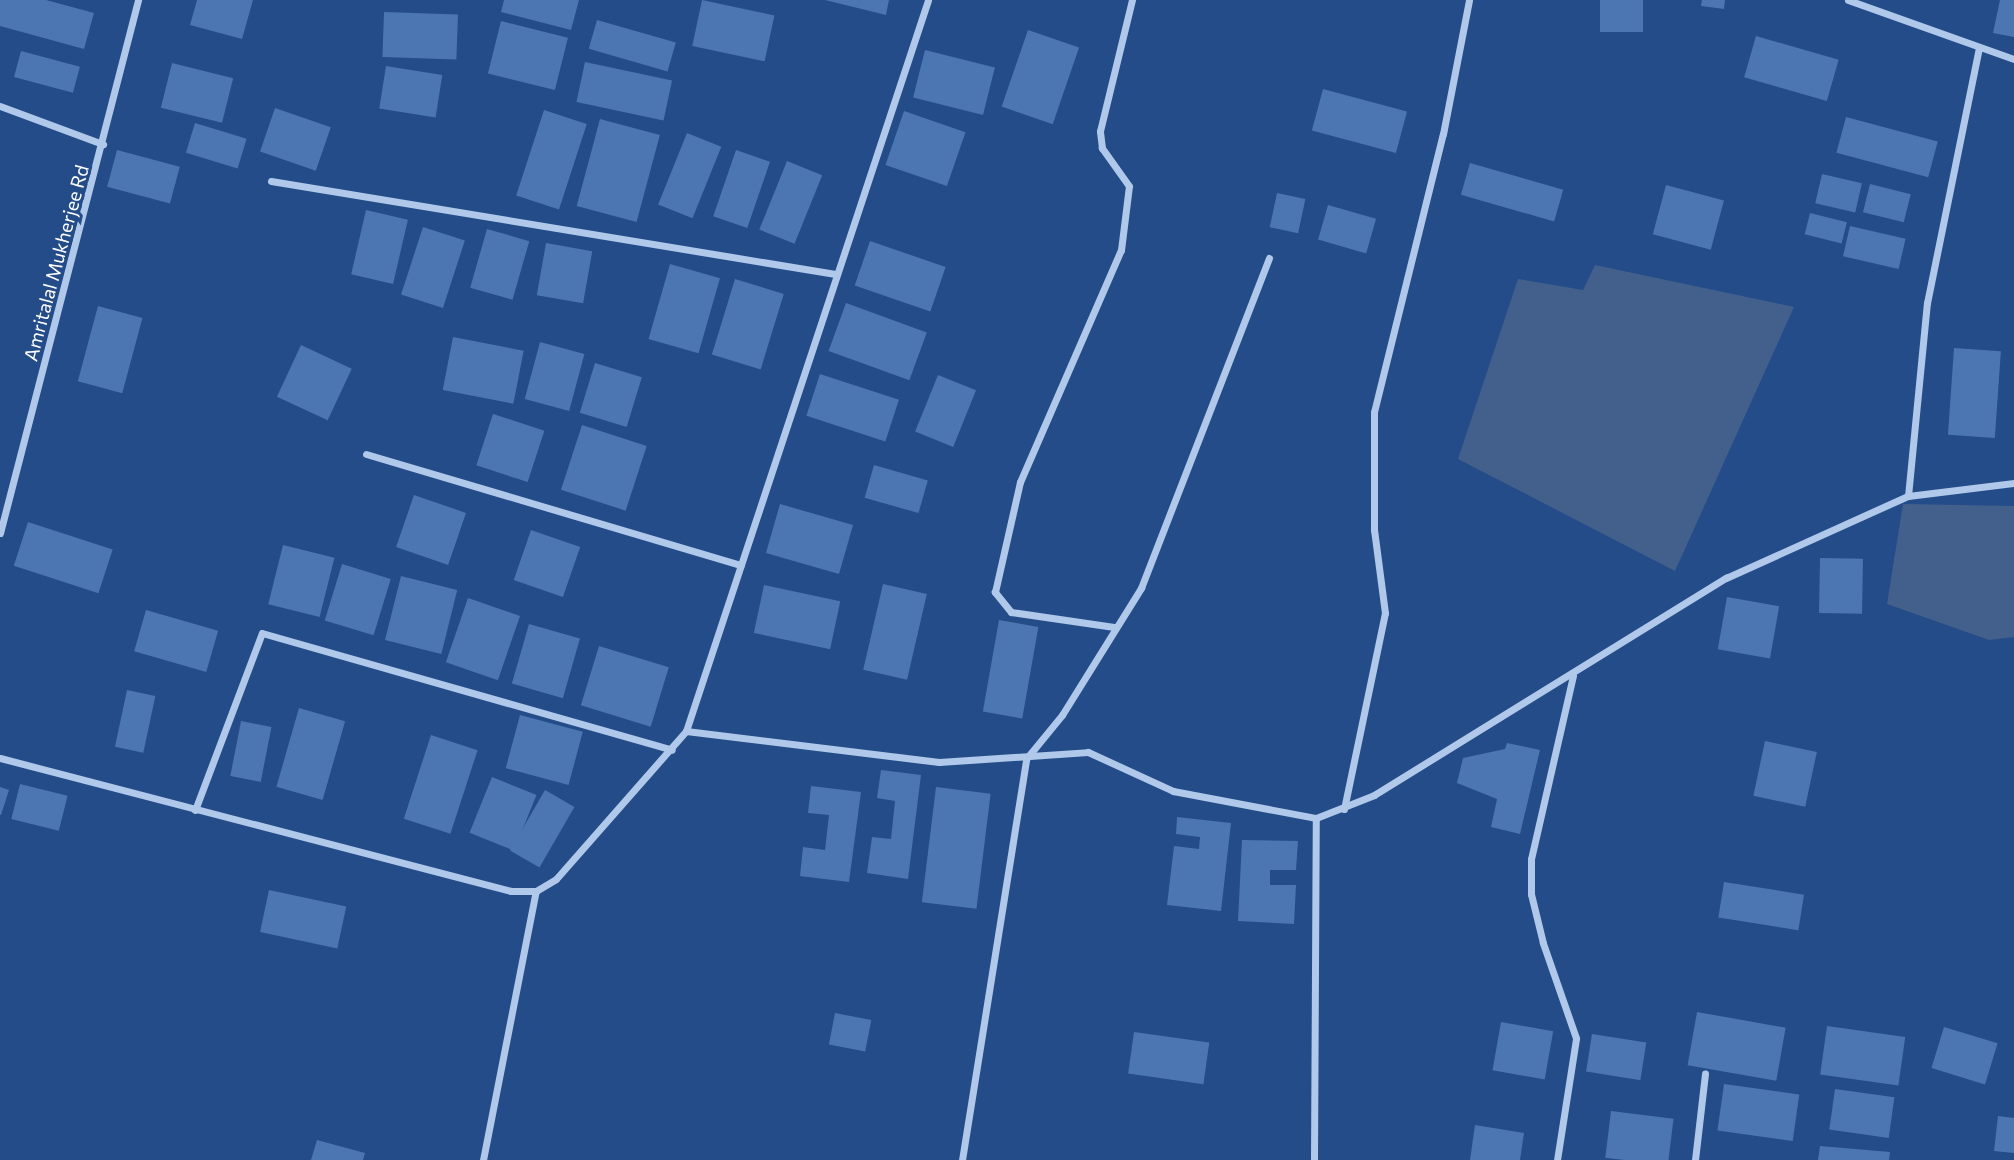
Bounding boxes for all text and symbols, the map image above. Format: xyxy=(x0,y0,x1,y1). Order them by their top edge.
street label: Amritalal Mukherjee Rd xyxy=(19,162,93,364)

